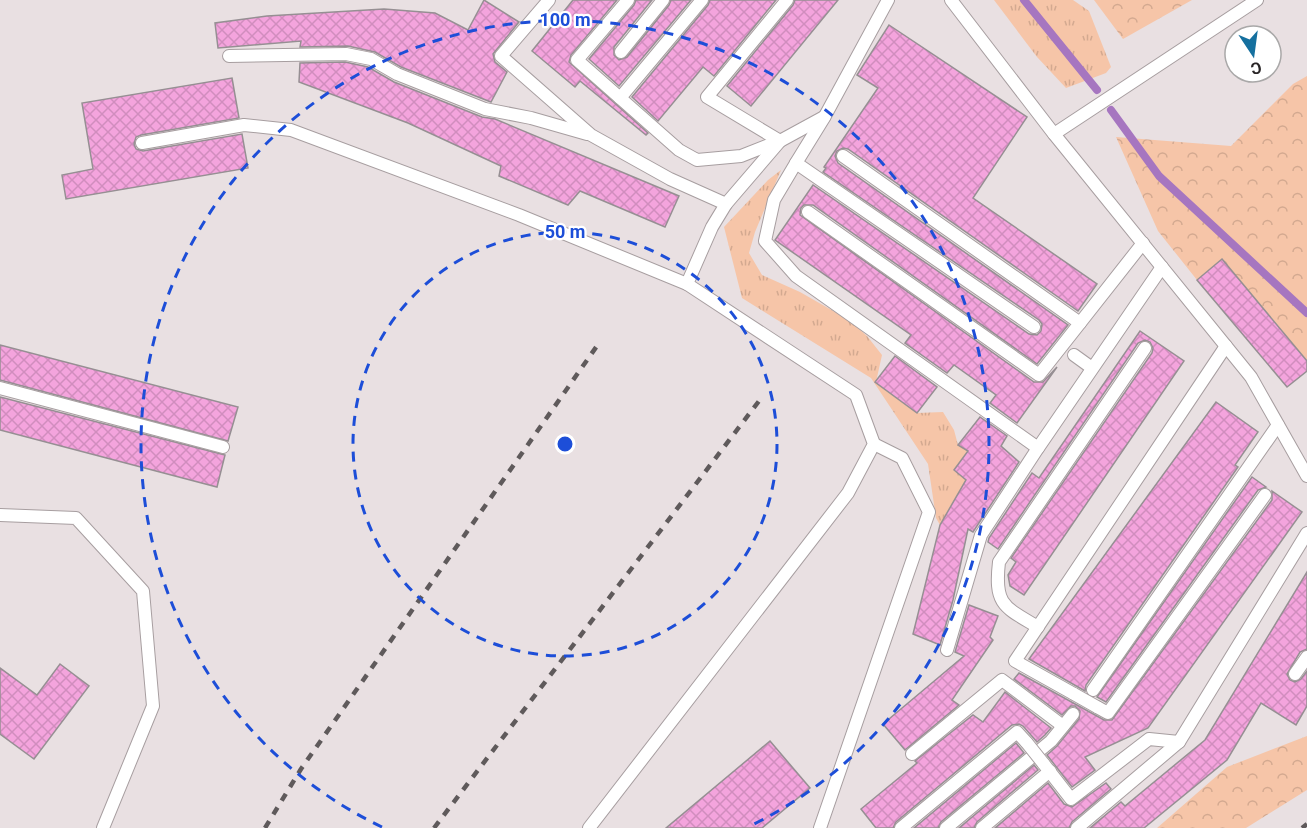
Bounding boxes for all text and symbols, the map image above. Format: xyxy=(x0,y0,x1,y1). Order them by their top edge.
text: 100 m xyxy=(539,9,591,30)
north arrow xyxy=(1223,24,1283,84)
text: С xyxy=(1249,58,1263,79)
text: 50 m xyxy=(545,221,585,242)
centre of rings xyxy=(555,434,575,454)

